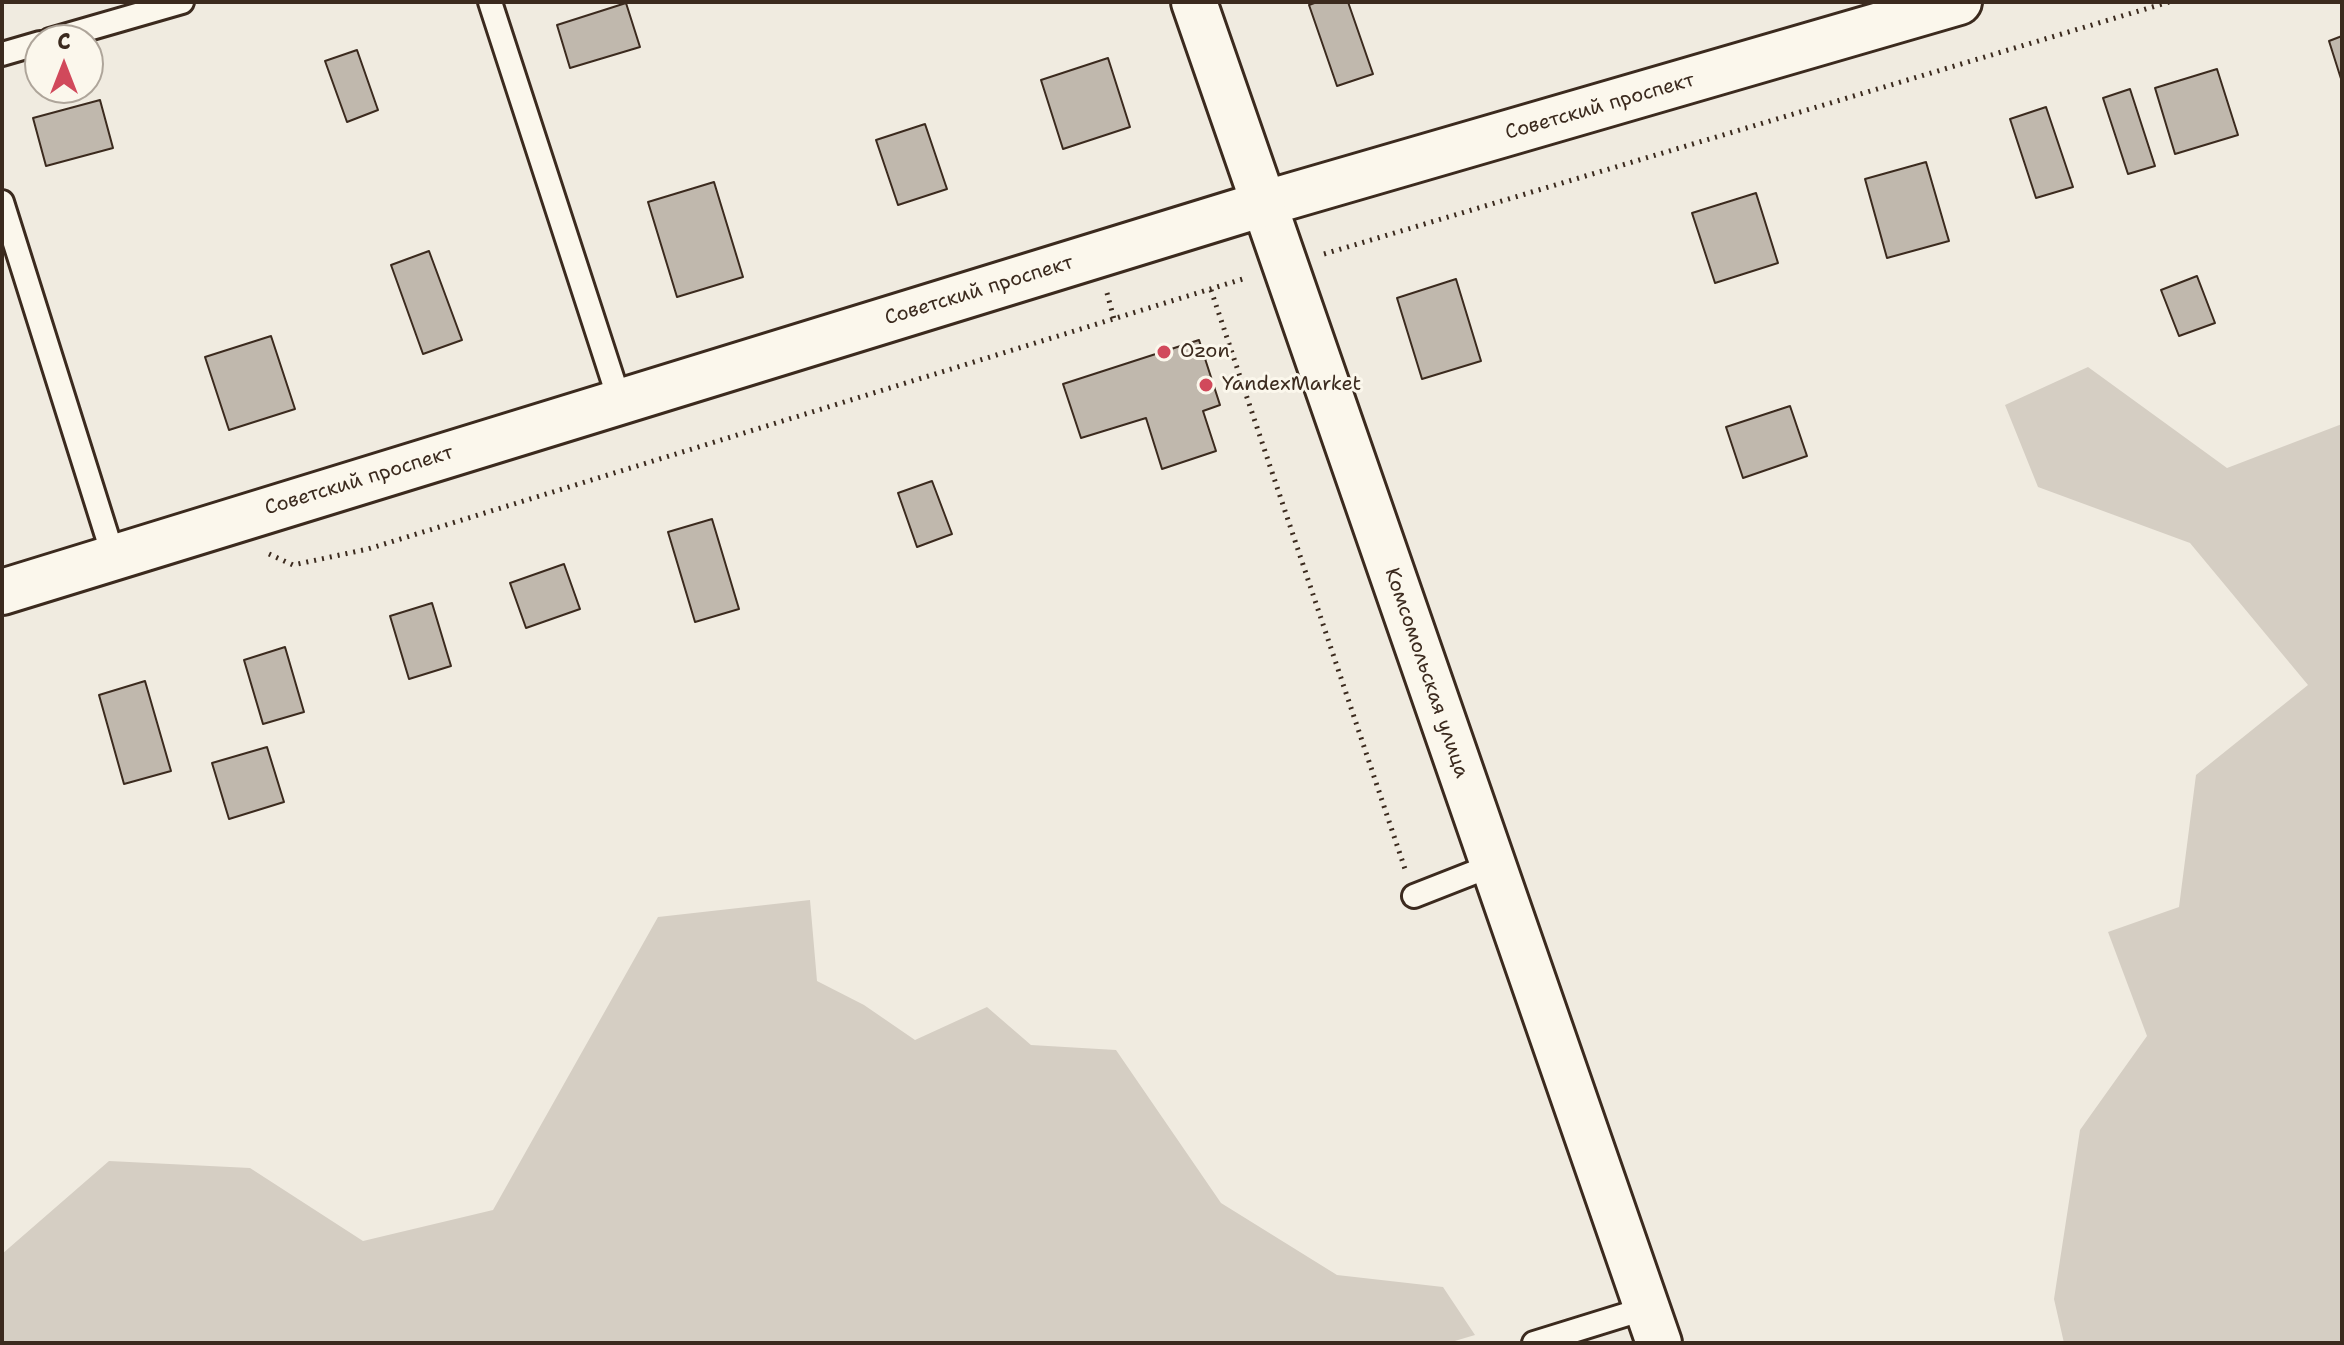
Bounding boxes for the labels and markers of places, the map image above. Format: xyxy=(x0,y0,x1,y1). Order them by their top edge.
place label: Ozon xyxy=(1180,340,1230,364)
marker: Ozon xyxy=(1155,343,1173,361)
place label: YandexMarket xyxy=(1222,373,1361,397)
marker: YandexMarket xyxy=(1197,376,1215,394)

